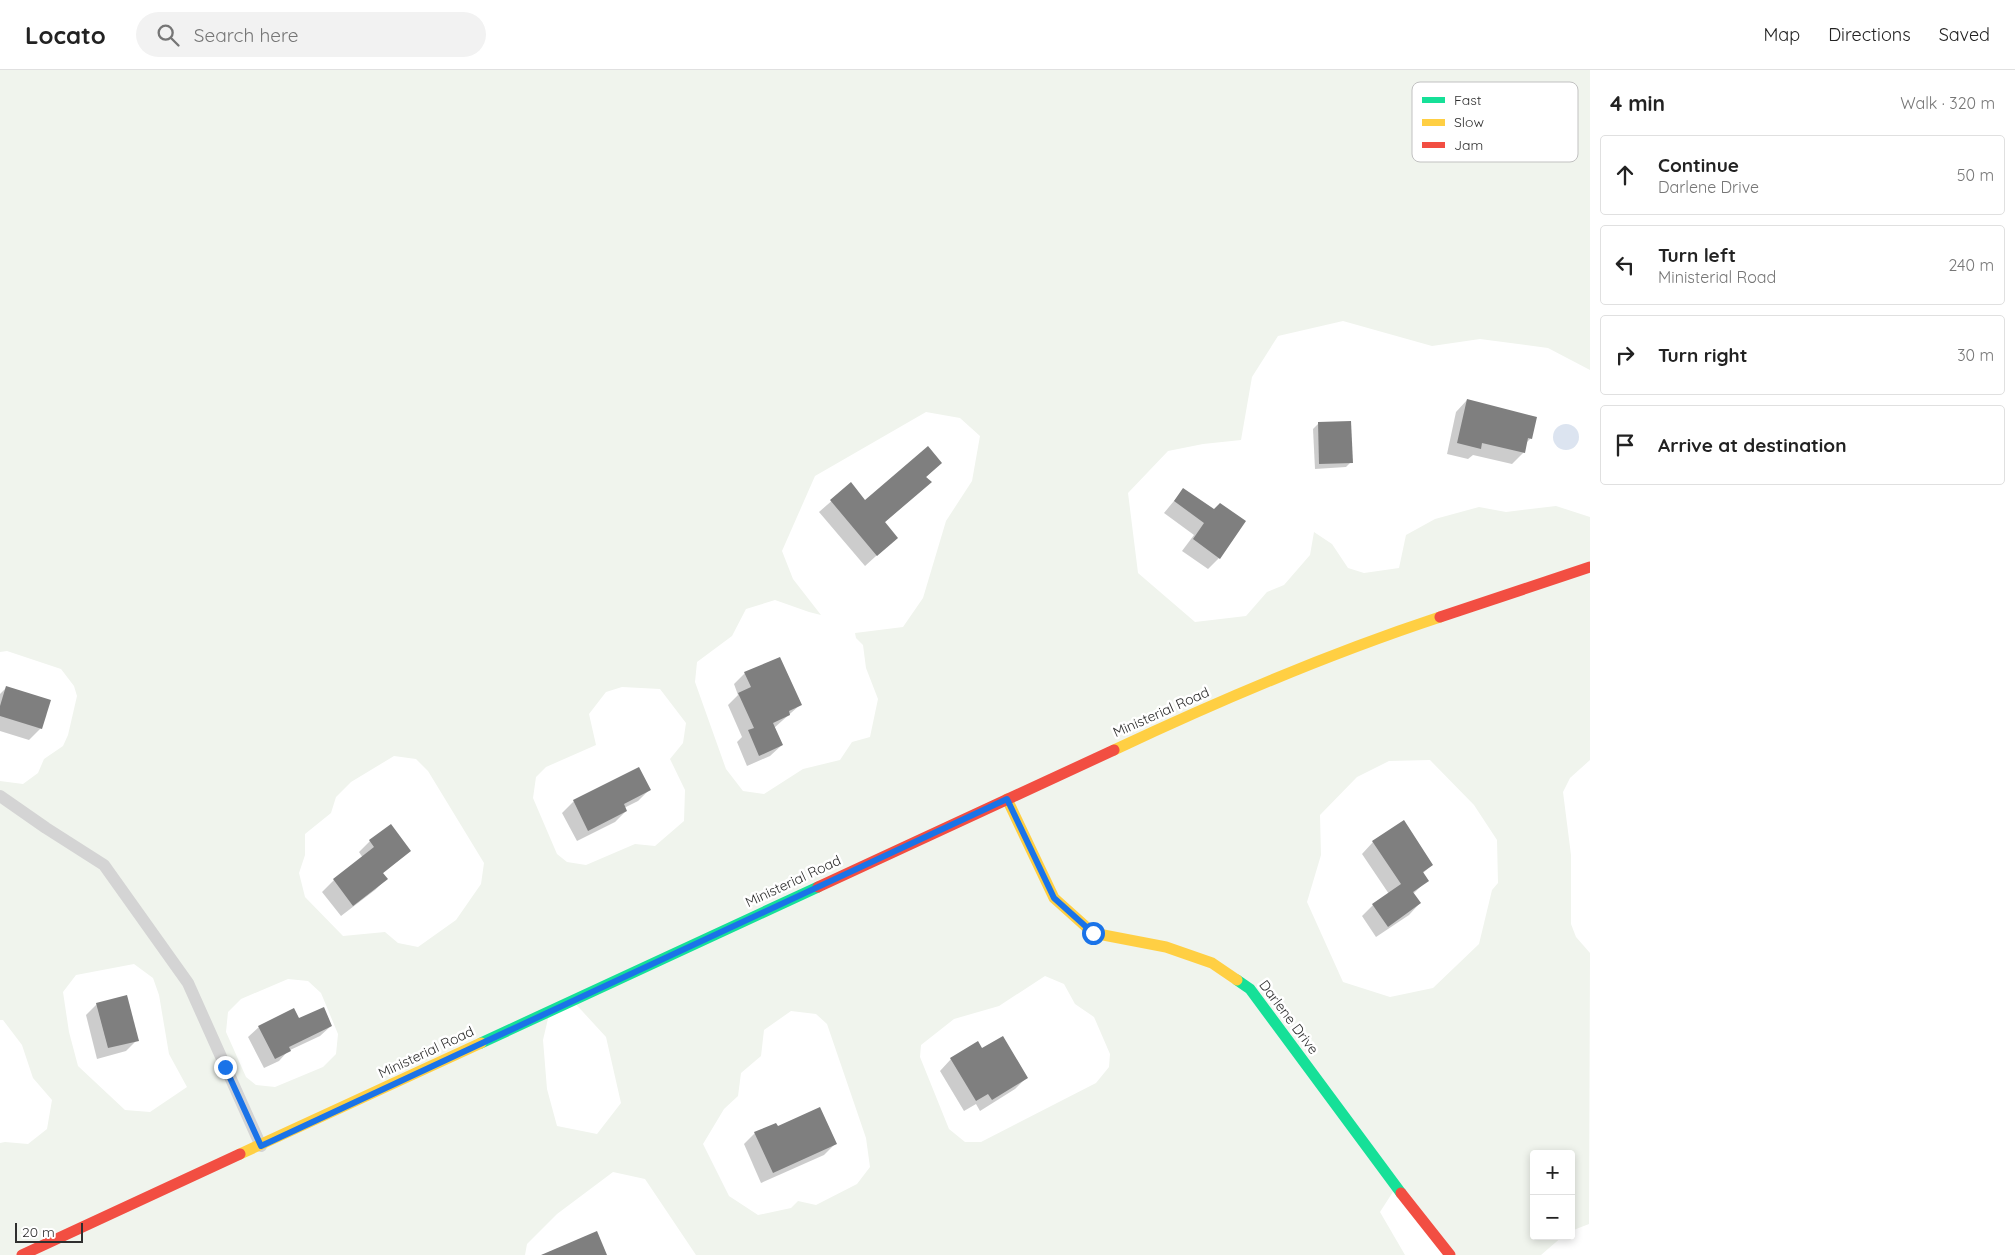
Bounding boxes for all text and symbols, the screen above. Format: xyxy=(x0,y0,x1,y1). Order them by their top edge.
search box xyxy=(136,12,486,57)
text: Locato xyxy=(25,20,106,50)
icon: search xyxy=(154,21,182,49)
text: Search here xyxy=(194,23,299,47)
text: Map xyxy=(1763,23,1800,46)
text: Directions xyxy=(1828,23,1911,46)
text: Saved xyxy=(1939,23,1990,46)
legend xyxy=(1412,82,1578,162)
text: 4 min xyxy=(1610,90,1665,116)
text: Fast xyxy=(1454,91,1482,109)
text: Walk · 320 m xyxy=(1900,93,1995,113)
text: Slow xyxy=(1454,113,1484,131)
text: Jam xyxy=(1454,136,1483,154)
text: Continue xyxy=(1658,153,1739,177)
icon: ahead xyxy=(1611,161,1639,189)
text: 50 m xyxy=(1957,165,1994,185)
text: Darlene Drive xyxy=(1658,177,1759,197)
text: Turn left xyxy=(1658,243,1736,267)
icon: left xyxy=(1611,251,1639,279)
text: 240 m xyxy=(1948,255,1994,275)
text: Ministerial Road xyxy=(1658,267,1776,287)
icon: right xyxy=(1611,341,1639,369)
text: Turn right xyxy=(1658,343,1747,367)
text: 30 m xyxy=(1957,345,1994,365)
icon: arrive xyxy=(1611,431,1639,459)
text: Arrive at destination xyxy=(1658,433,1847,457)
street label: Ministerial Road xyxy=(1110,683,1212,741)
street label: Ministerial Road xyxy=(742,851,844,911)
route start xyxy=(1082,922,1105,945)
street label: Darlene Drive xyxy=(1255,976,1323,1058)
street label: Ministerial Road xyxy=(375,1022,477,1082)
route end xyxy=(214,1056,237,1079)
map controls xyxy=(1530,1150,1575,1240)
button: + xyxy=(1530,1150,1575,1195)
button: − xyxy=(1530,1195,1575,1240)
scale bar xyxy=(15,1220,82,1243)
text: 20 m xyxy=(22,1223,55,1241)

